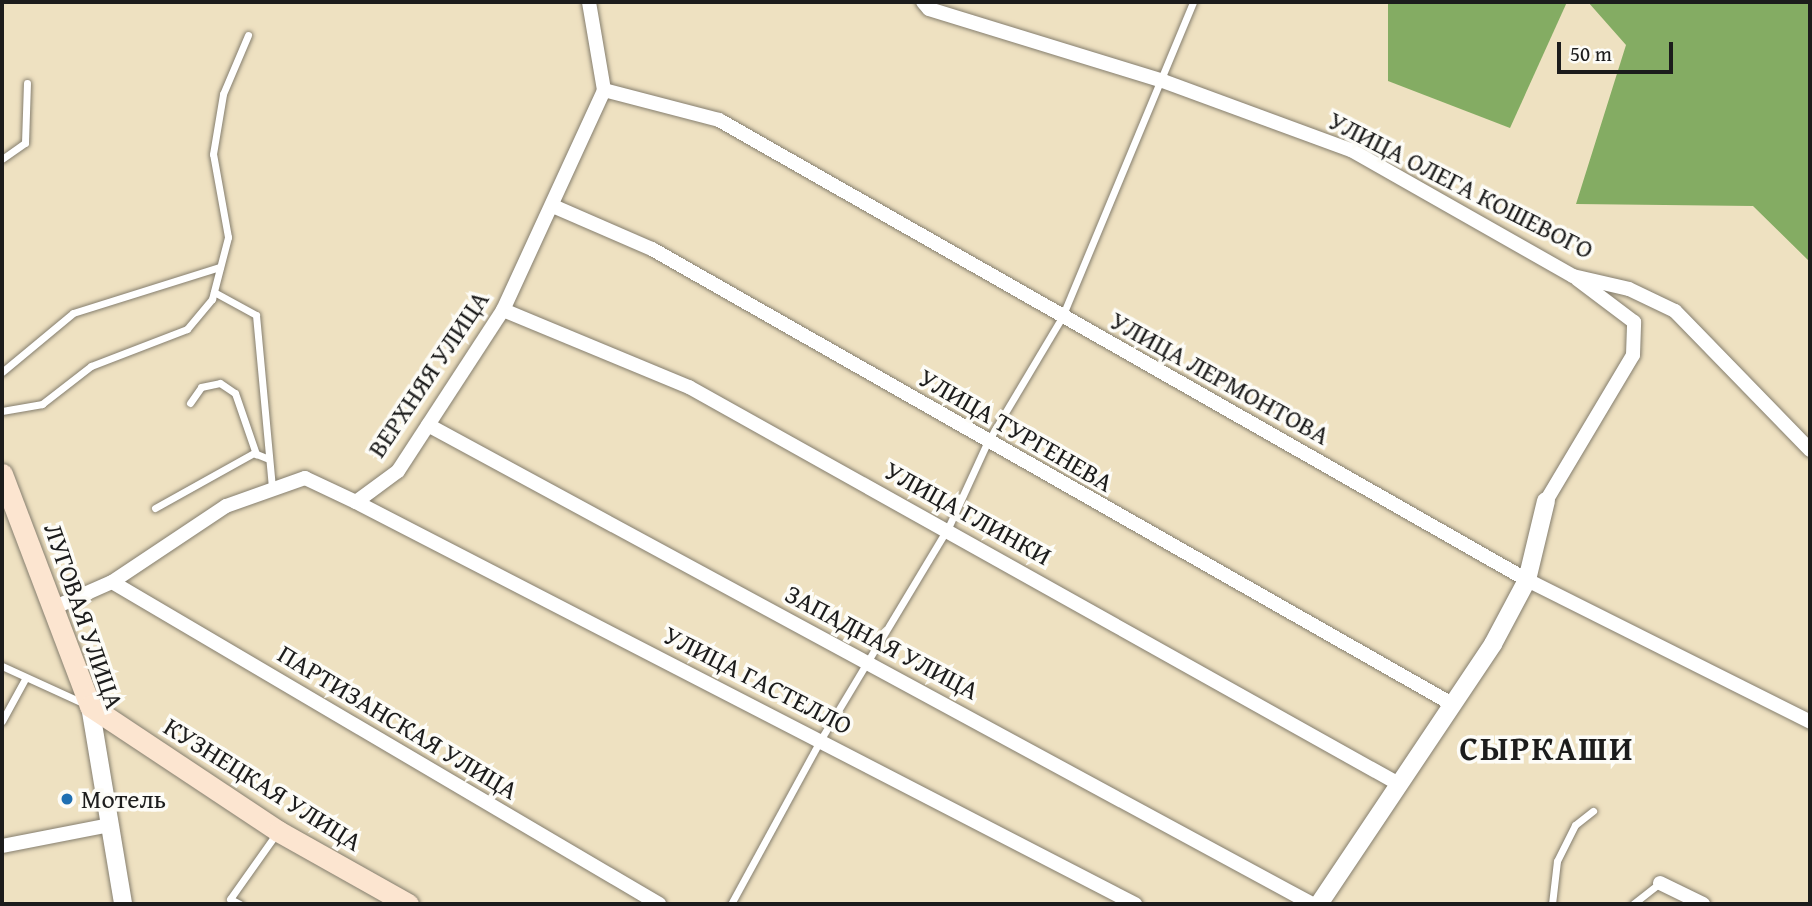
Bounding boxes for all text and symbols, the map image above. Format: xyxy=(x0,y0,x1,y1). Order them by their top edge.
scale bar xyxy=(1560,28,1675,72)
text: 50 m xyxy=(1570,38,1612,69)
street label: УЛИЦА ОЛЕГА КОШЕВОГО xyxy=(1323,105,1599,265)
street label: ВЕРХНЯЯ УЛИЦА xyxy=(361,285,495,463)
street label: УЛИЦА ЛЕРМОНТОВА xyxy=(1105,305,1335,451)
street label: УЛИЦА ТУРГЕНЕВА xyxy=(913,362,1119,498)
street label: УЛИЦА ГЛИНКИ xyxy=(879,454,1057,572)
street label: ЛУГОВАЯ УЛИЦА xyxy=(38,519,130,713)
street label: ЗАПАДНАЯ УЛИЦА xyxy=(780,578,984,706)
street label: УЛИЦА ГАСТЕЛЛО xyxy=(659,619,857,741)
street label: ПАРТИЗАНСКАЯ УЛИЦА xyxy=(272,638,524,806)
street label: КУЗНЕЦКАЯ УЛИЦА xyxy=(158,710,368,858)
district label: СЫРКАШИ xyxy=(1460,729,1634,769)
place label: Мотель xyxy=(81,783,166,815)
marker: Мотель xyxy=(59,791,75,807)

